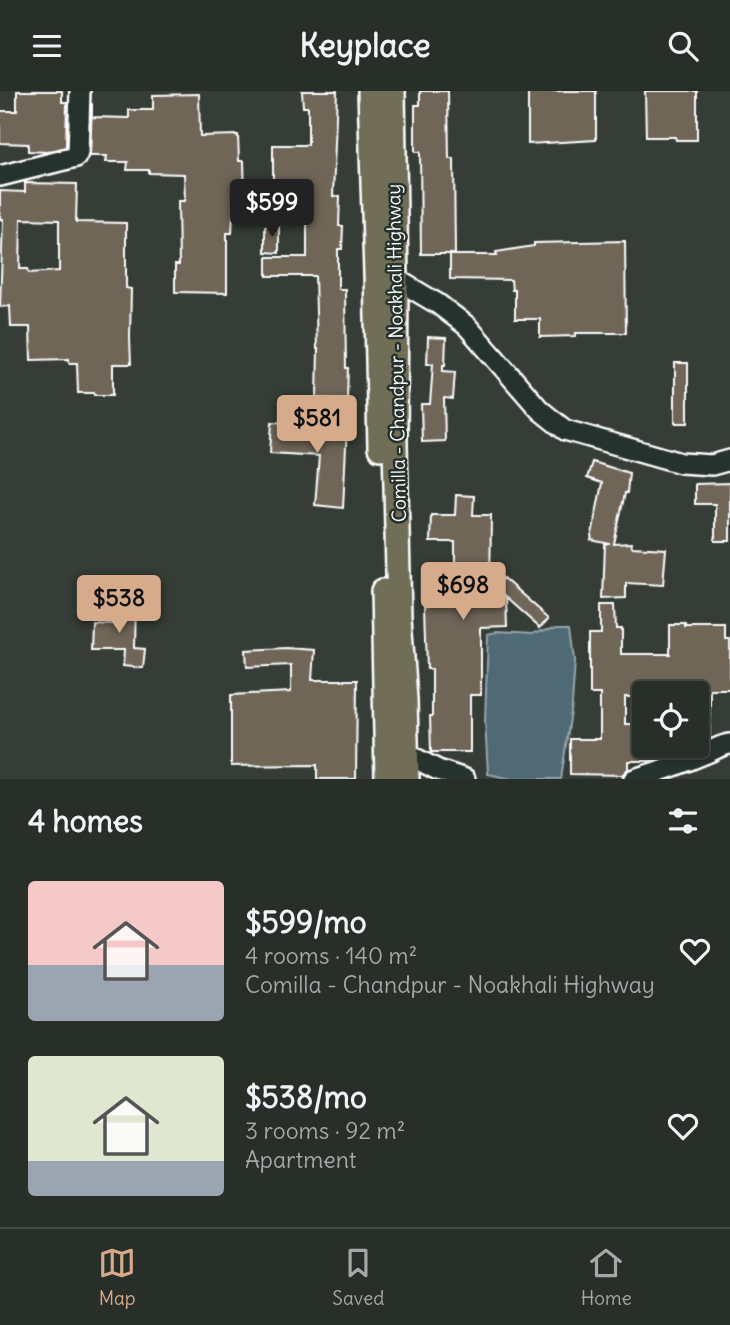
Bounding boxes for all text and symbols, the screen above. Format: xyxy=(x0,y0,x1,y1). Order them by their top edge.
text: Keyplace xyxy=(300,25,430,66)
icon: menu xyxy=(28,27,66,65)
icon: search xyxy=(664,27,702,65)
pin: $599 xyxy=(231,179,313,239)
street label: Comilla - Chandpur - Noakhali Highway xyxy=(381,184,411,522)
text: $599 xyxy=(246,187,298,216)
pin: $581 xyxy=(276,395,358,455)
text: $581 xyxy=(293,403,341,432)
pin: $698 xyxy=(422,563,504,622)
text: $698 xyxy=(437,570,489,599)
pin: $538 xyxy=(78,575,160,635)
text: $538 xyxy=(93,583,145,612)
map controls xyxy=(632,681,709,758)
button: locate xyxy=(632,681,709,758)
text: 4 homes xyxy=(28,802,143,840)
icon: filters xyxy=(664,802,702,840)
text: $599/mo xyxy=(245,903,367,941)
icon: home xyxy=(84,909,168,993)
icon: heart xyxy=(676,932,714,970)
text: 4 rooms · 140 m² xyxy=(245,941,417,970)
text: Comilla - Chandpur - Noakhali Highway xyxy=(245,970,655,999)
text: $538/mo xyxy=(245,1078,367,1116)
icon: home xyxy=(84,1084,168,1168)
icon: heart xyxy=(664,1107,702,1145)
text: 3 rooms · 92 m² xyxy=(245,1116,405,1145)
text: Apartment xyxy=(245,1145,357,1174)
tab: Map xyxy=(98,1244,136,1310)
tab: Saved xyxy=(332,1244,384,1310)
tab: Home xyxy=(581,1244,632,1310)

